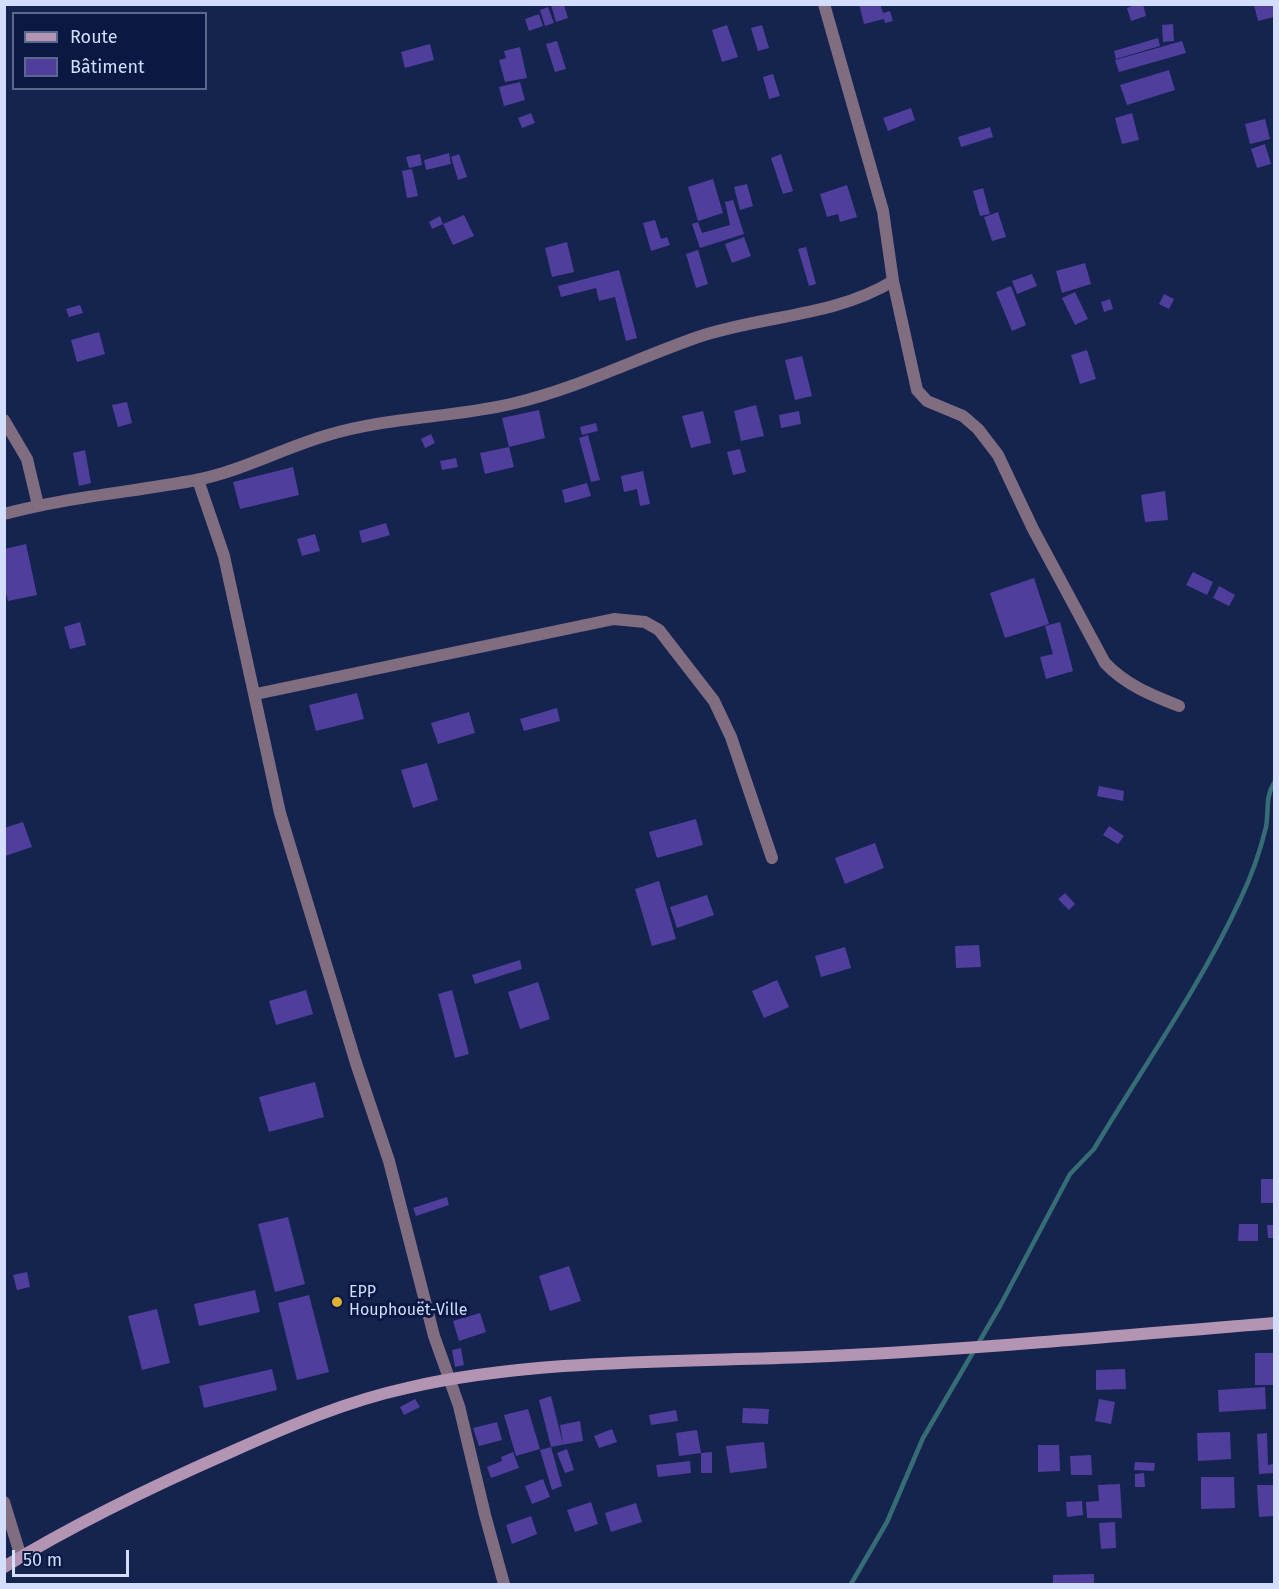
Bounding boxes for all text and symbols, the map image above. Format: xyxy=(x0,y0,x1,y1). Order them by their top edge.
legend xyxy=(12,12,207,90)
text: Route xyxy=(70,26,118,48)
text: Bâtiment xyxy=(70,56,145,78)
place label: EPP Houphouët-Ville xyxy=(349,1283,467,1321)
marker: EPP Houphouët-Ville xyxy=(330,1295,344,1309)
scale bar xyxy=(15,1538,132,1576)
text: 50 m xyxy=(23,1549,62,1571)

